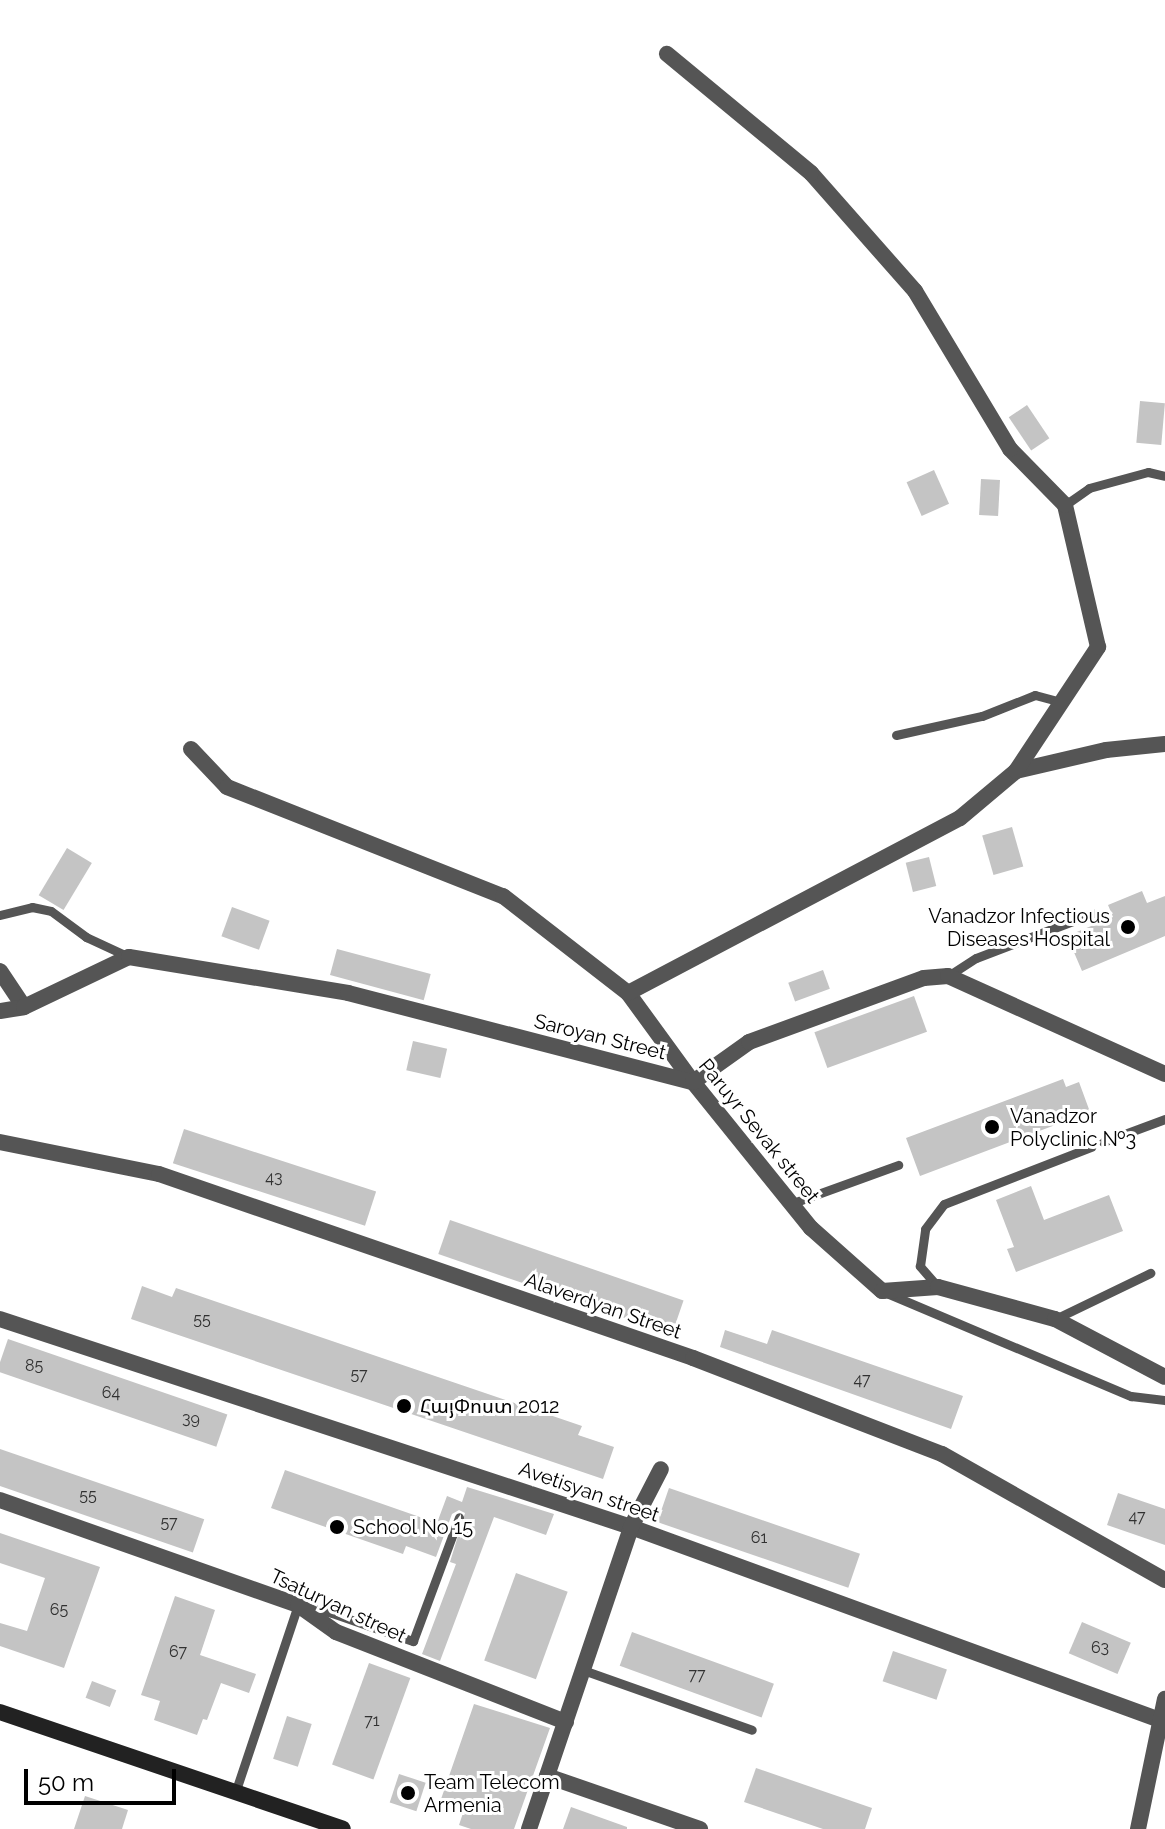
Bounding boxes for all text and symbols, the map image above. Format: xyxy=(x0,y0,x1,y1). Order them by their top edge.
place label: Vanadzor Infectious Diseases Hospital xyxy=(928,904,1110,951)
marker: Vanadzor Infectious Diseases Hospital xyxy=(1117,916,1139,938)
street label: Saroyan Street xyxy=(532,1009,668,1065)
street label: Paruyr Sevak street xyxy=(693,1054,825,1208)
place label: Vanadzor Polyclinic №3 xyxy=(1010,1104,1136,1151)
marker: Vanadzor Polyclinic №3 xyxy=(981,1116,1003,1138)
house number: 43 xyxy=(265,1168,283,1188)
street label: Alaverdyan Street xyxy=(521,1268,685,1344)
house number: 55 xyxy=(193,1310,211,1330)
house number: 85 xyxy=(25,1356,43,1376)
house number: 57 xyxy=(350,1365,368,1385)
house number: 47 xyxy=(853,1370,871,1390)
house number: 64 xyxy=(102,1383,120,1403)
place label: ՀայՓոստ 2012 xyxy=(420,1394,559,1418)
marker: ՀայՓոստ 2012 xyxy=(395,1397,413,1415)
house number: 39 xyxy=(182,1409,200,1429)
street label: Avetisyan street xyxy=(516,1457,662,1527)
house number: 55 xyxy=(79,1486,97,1506)
house number: 47 xyxy=(1128,1507,1146,1527)
house number: 57 xyxy=(160,1513,178,1533)
place label: School No 15 xyxy=(353,1515,474,1539)
marker: School No 15 xyxy=(328,1518,346,1536)
house number: 61 xyxy=(751,1528,767,1548)
street label: Tsaturyan street xyxy=(266,1564,410,1648)
house number: 65 xyxy=(50,1600,68,1620)
house number: 63 xyxy=(1091,1638,1109,1658)
house number: 67 xyxy=(169,1642,187,1662)
house number: 77 xyxy=(688,1665,706,1685)
house number: 71 xyxy=(364,1711,380,1731)
scale bar xyxy=(28,1753,180,1803)
text: 50 m xyxy=(38,1768,94,1797)
place label: Team Telecom Armenia xyxy=(424,1770,560,1817)
marker: Team Telecom Armenia xyxy=(399,1784,417,1802)

